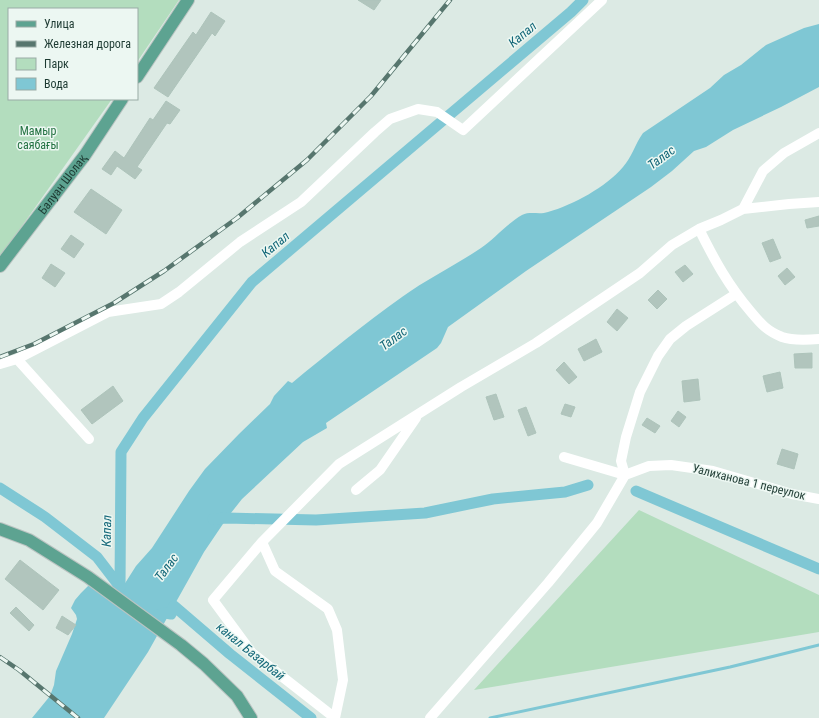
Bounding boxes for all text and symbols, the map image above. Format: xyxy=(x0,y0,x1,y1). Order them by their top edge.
legend xyxy=(8,8,138,100)
text: Улица xyxy=(44,17,75,31)
water label: Капал xyxy=(505,18,540,50)
text: Железная дорога xyxy=(44,37,131,51)
text: Парк xyxy=(44,57,69,71)
text: Вода xyxy=(44,77,69,91)
park label: Мамыр саябағы xyxy=(17,124,59,152)
water label: Талас xyxy=(645,142,678,172)
street label: Балуан Шолақ xyxy=(35,151,90,217)
water label: Капал xyxy=(258,228,293,260)
water label: Талас xyxy=(377,323,410,353)
street label: Уалиханова 1 переулок xyxy=(691,461,807,503)
water label: Капал xyxy=(99,514,114,547)
water label: Талас xyxy=(151,551,182,584)
water label: канал Базарбай xyxy=(214,619,288,684)

